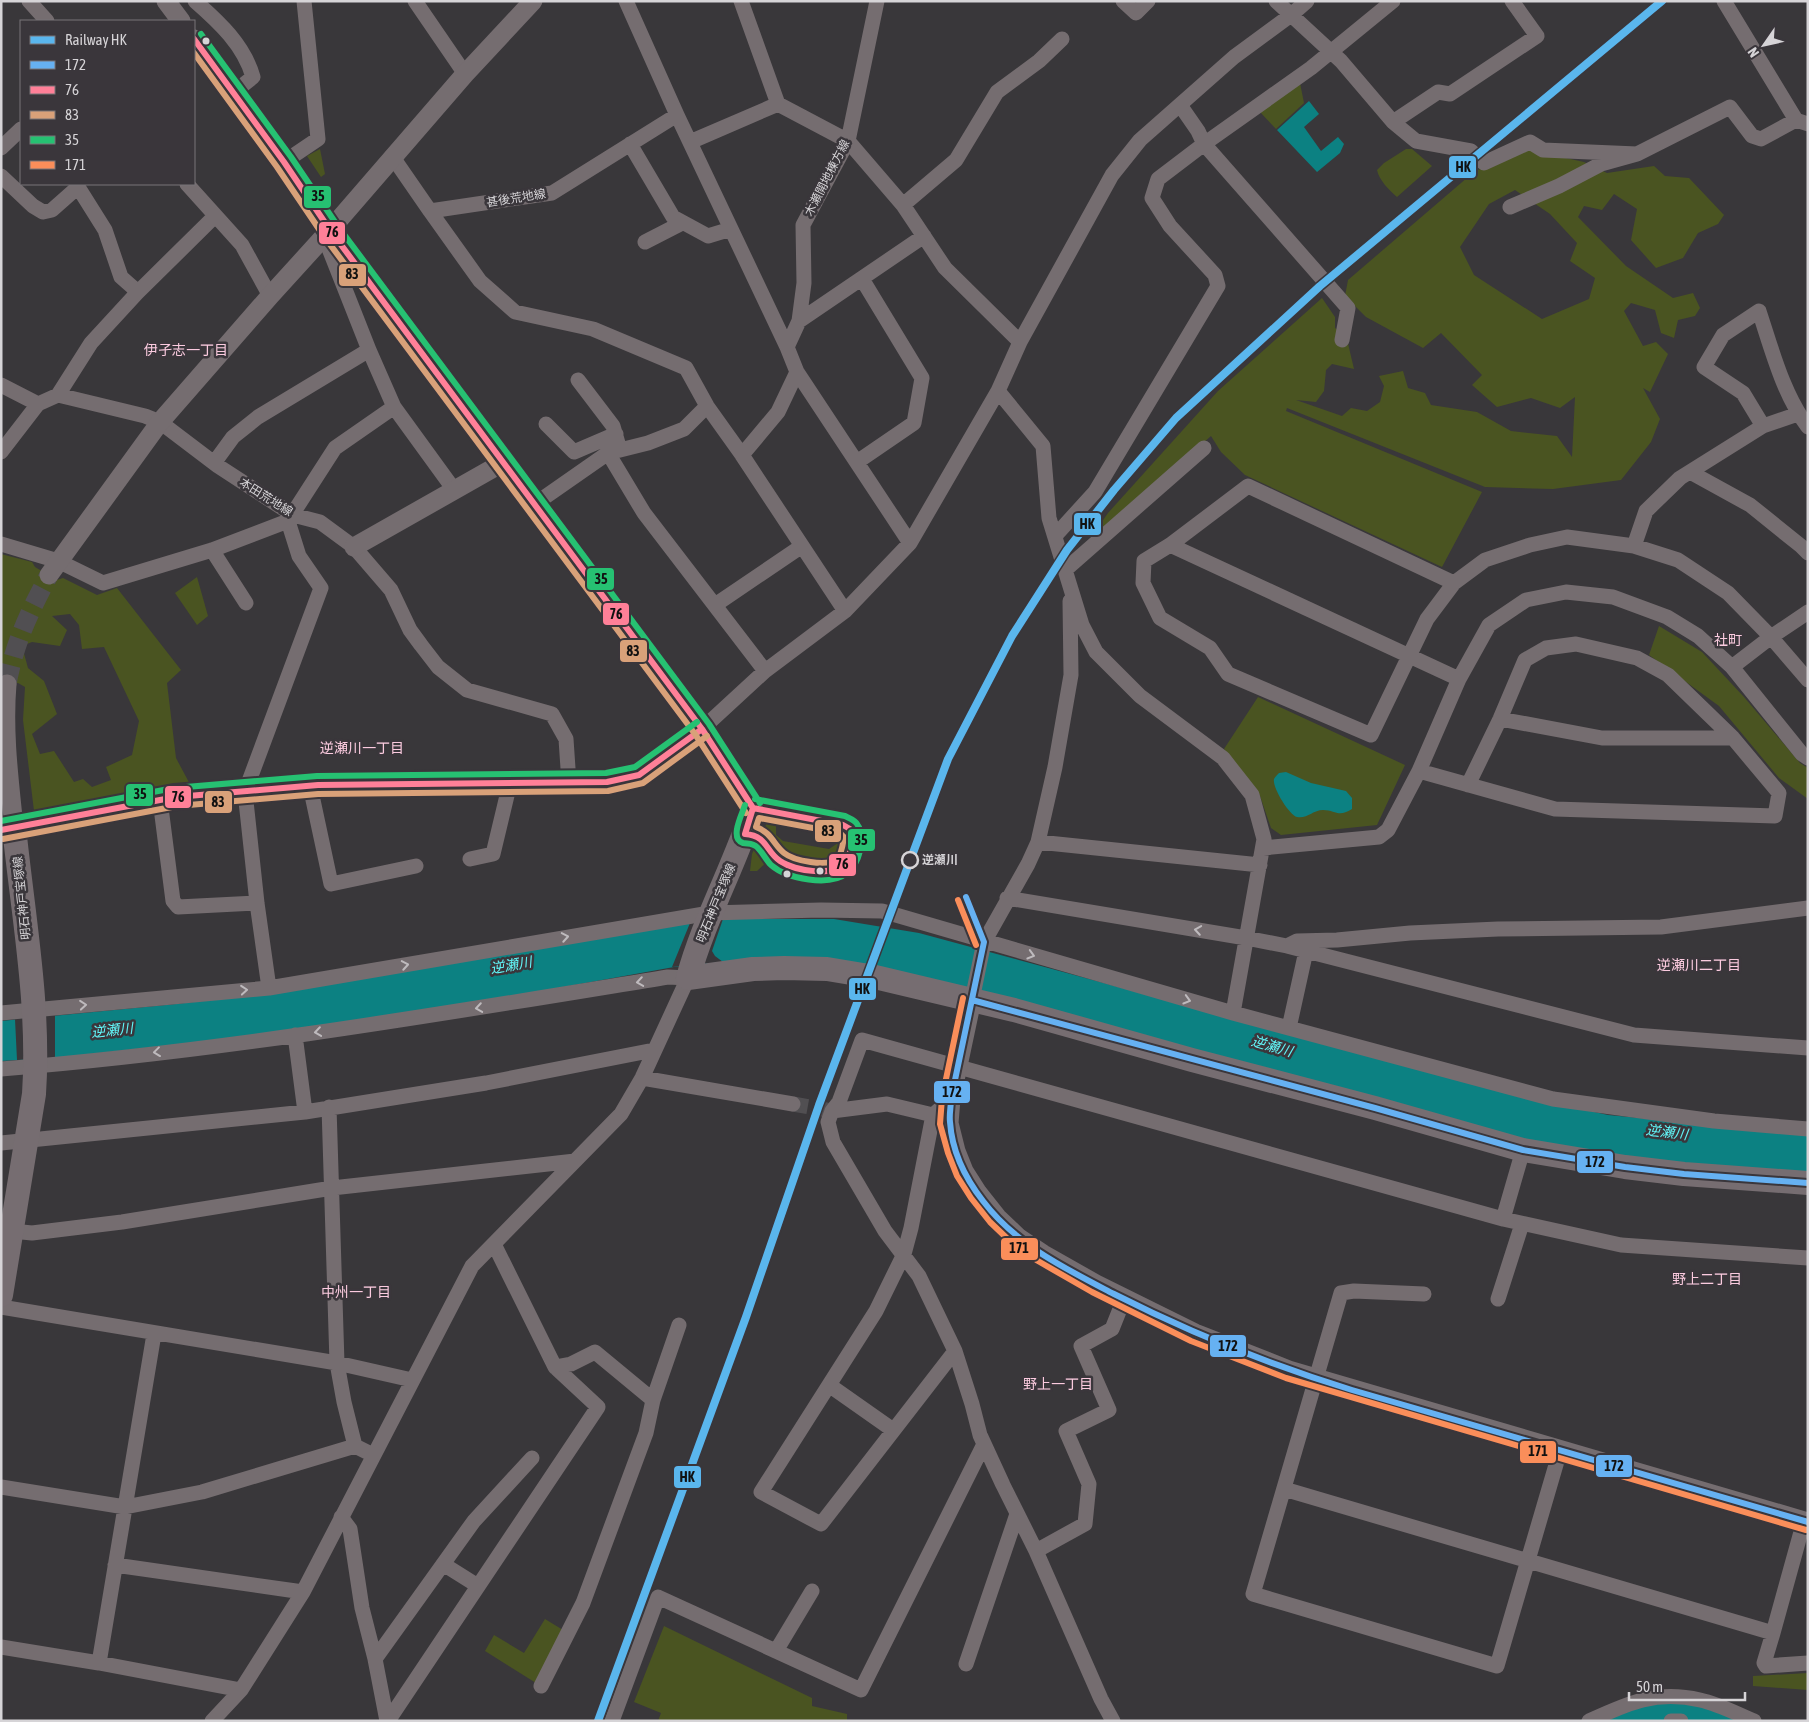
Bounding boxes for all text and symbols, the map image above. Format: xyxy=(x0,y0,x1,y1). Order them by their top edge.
legend xyxy=(20,20,195,185)
north arrow xyxy=(1739,20,1789,70)
text: Railway HK xyxy=(65,31,127,48)
unlabelled marker xyxy=(201,36,211,46)
text: N xyxy=(1744,44,1762,60)
text: 172 xyxy=(65,56,86,73)
text: 76 xyxy=(65,81,79,98)
text: 83 xyxy=(65,106,79,123)
text: 35 xyxy=(65,131,79,148)
street label: 木瀬開地棟方線 xyxy=(802,137,852,219)
line badge: HK xyxy=(1448,155,1477,179)
text: 171 xyxy=(65,156,86,173)
text: HK xyxy=(1456,159,1471,175)
line badge: 35 xyxy=(303,185,332,209)
street label: 甚後荒地線 xyxy=(485,186,547,210)
text: 35 xyxy=(311,188,325,204)
line badge: 76 xyxy=(318,221,346,245)
text: 76 xyxy=(325,224,339,240)
line badge: 83 xyxy=(338,263,367,287)
text: 83 xyxy=(345,266,359,282)
district label: 伊孑志一丁目 xyxy=(144,342,228,358)
street label: 本田荒地線 xyxy=(237,475,295,519)
line badge: HK xyxy=(1073,512,1102,536)
text: HK xyxy=(1080,516,1095,532)
line badge: 35 xyxy=(586,567,615,591)
text: 35 xyxy=(594,571,608,587)
line badge: 76 xyxy=(602,602,630,626)
text: 76 xyxy=(609,606,623,622)
district label: 社町 xyxy=(1714,632,1742,648)
line badge: 83 xyxy=(619,639,648,663)
text: 83 xyxy=(626,643,640,659)
district label: 逆瀬川一丁目 xyxy=(320,740,404,756)
line badge: 35 xyxy=(125,783,154,807)
line badge: 76 xyxy=(164,785,192,809)
text: 35 xyxy=(133,786,147,802)
text: 76 xyxy=(171,789,185,805)
line badge: 83 xyxy=(204,790,233,814)
text: 83 xyxy=(211,794,225,810)
line badge: 83 xyxy=(814,819,842,843)
text: 83 xyxy=(821,823,835,839)
line badge: 35 xyxy=(847,828,876,852)
text: 35 xyxy=(854,832,868,848)
marker: 逆瀬川 xyxy=(901,851,919,869)
line badge: 76 xyxy=(828,853,857,877)
place label: 逆瀬川 xyxy=(922,853,958,867)
street label: 明石神戸宝塚線 xyxy=(11,855,33,941)
text: 76 xyxy=(835,856,849,872)
street label: 明石神戸宝塚線 xyxy=(694,861,738,945)
unlabelled marker xyxy=(815,866,825,876)
unlabelled marker xyxy=(782,869,792,879)
one-way arrow xyxy=(1194,925,1203,935)
one-way arrow xyxy=(561,933,569,943)
one-way arrow xyxy=(1026,950,1034,960)
water label: 逆瀬川 xyxy=(489,953,535,977)
district label: 逆瀬川二丁目 xyxy=(1657,957,1741,973)
one-way arrow xyxy=(400,960,409,970)
one-way arrow xyxy=(635,976,644,986)
line badge: HK xyxy=(848,977,877,1001)
text: HK xyxy=(855,981,870,997)
one-way arrow xyxy=(241,985,249,996)
one-way arrow xyxy=(1182,994,1191,1004)
one-way arrow xyxy=(79,1000,87,1011)
one-way arrow xyxy=(475,1002,483,1013)
water label: 逆瀬川 xyxy=(90,1020,136,1040)
one-way arrow xyxy=(314,1026,322,1037)
water label: 逆瀬川 xyxy=(1250,1033,1296,1060)
one-way arrow xyxy=(153,1046,161,1057)
line badge: 172 xyxy=(933,1080,971,1104)
text: 172 xyxy=(942,1084,962,1100)
water label: 逆瀬川 xyxy=(1645,1122,1691,1143)
line badge: 172 xyxy=(1576,1150,1614,1174)
text: 172 xyxy=(1585,1154,1605,1170)
line badge: 171 xyxy=(1000,1237,1039,1261)
text: 171 xyxy=(1009,1240,1029,1256)
district label: 野上二丁目 xyxy=(1672,1271,1742,1287)
district label: 中州一丁目 xyxy=(321,1284,391,1300)
line badge: 172 xyxy=(1209,1334,1247,1358)
text: 172 xyxy=(1218,1338,1238,1354)
district label: 野上一丁目 xyxy=(1023,1376,1093,1392)
line badge: 171 xyxy=(1519,1440,1557,1464)
text: 171 xyxy=(1528,1443,1548,1459)
line badge: 172 xyxy=(1595,1454,1633,1478)
text: 172 xyxy=(1604,1458,1624,1474)
line badge: HK xyxy=(673,1465,702,1489)
text: HK xyxy=(680,1469,695,1485)
scale bar xyxy=(1629,1670,1745,1702)
text: 50 m xyxy=(1636,1678,1663,1695)

